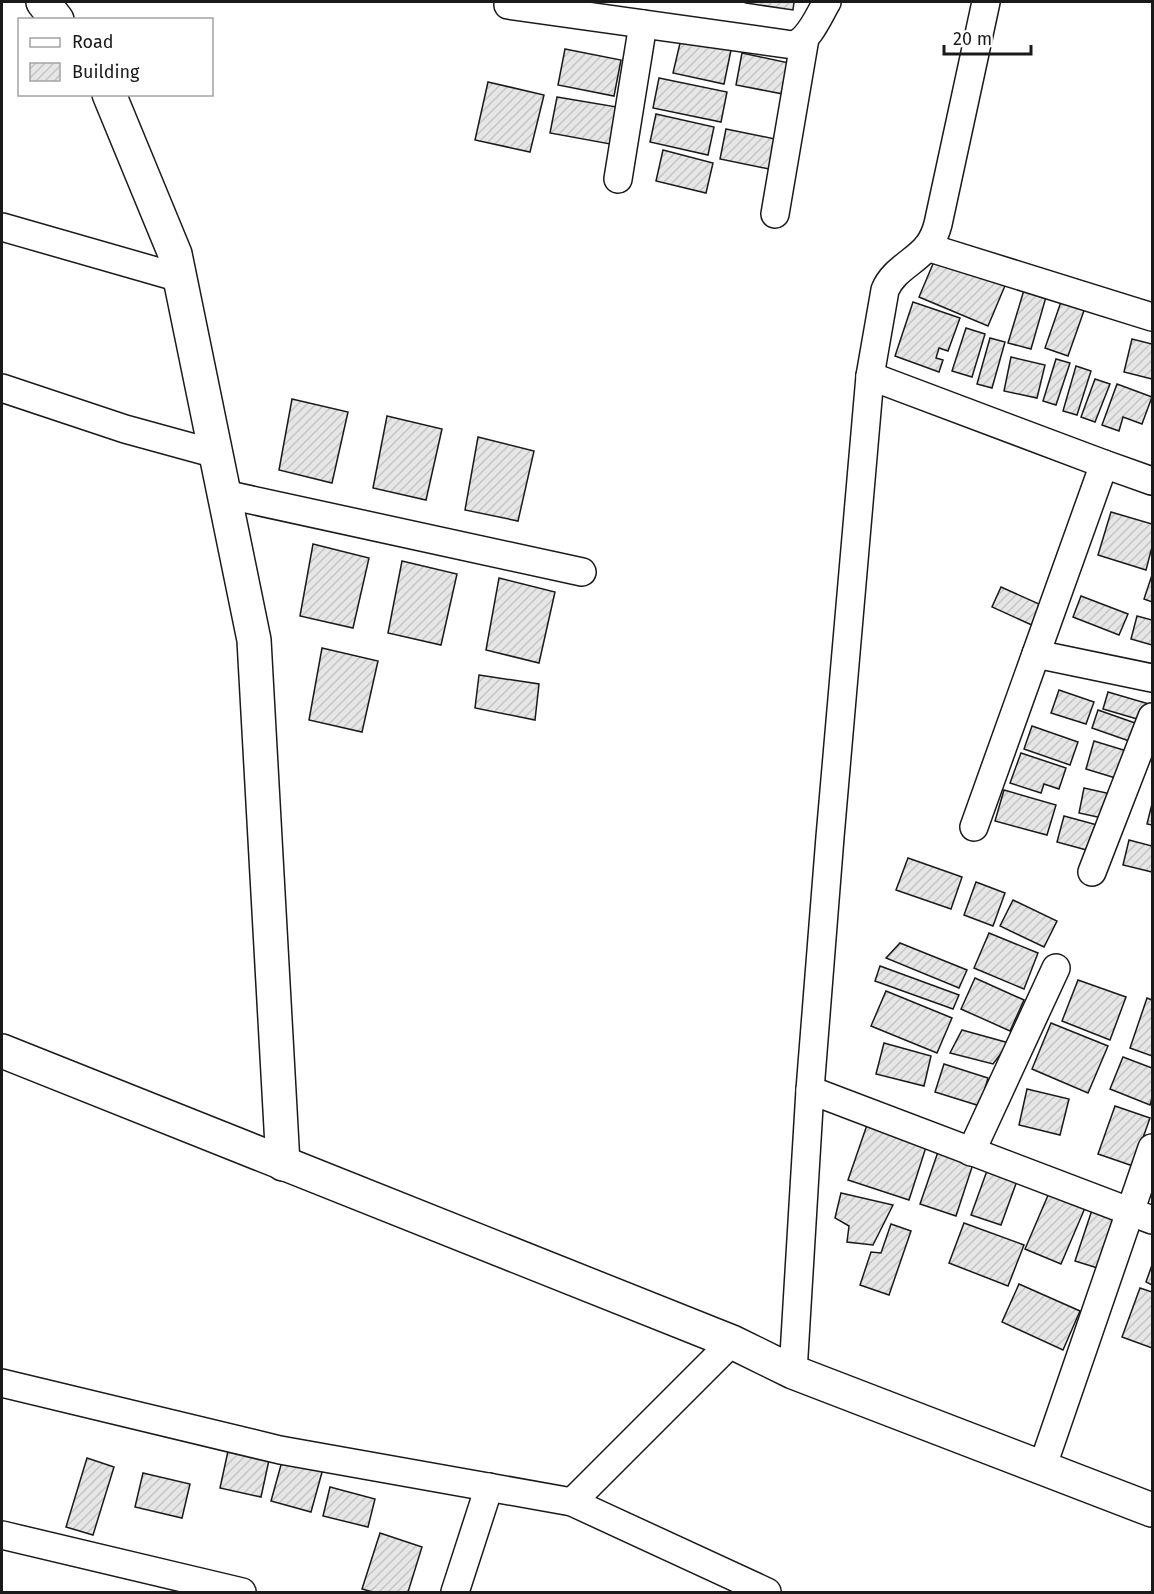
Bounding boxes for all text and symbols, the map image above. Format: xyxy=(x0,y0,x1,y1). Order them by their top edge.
legend xyxy=(18,18,213,96)
scale bar xyxy=(944,18,1031,56)
text: 20 m xyxy=(953,28,992,50)
text: Road xyxy=(72,31,114,53)
text: Building xyxy=(72,61,140,83)

